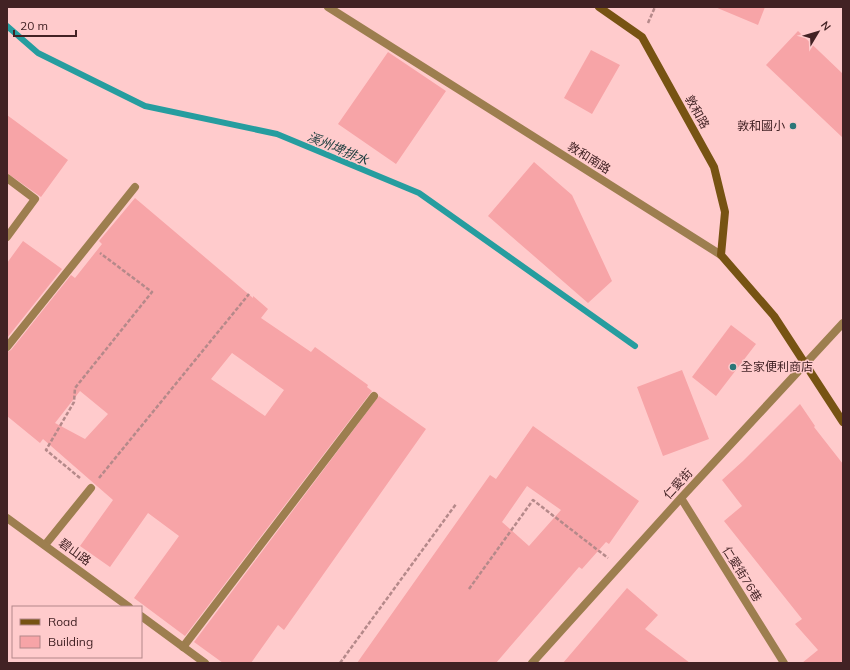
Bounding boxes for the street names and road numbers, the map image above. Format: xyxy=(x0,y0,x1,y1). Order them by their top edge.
street label: 敦和路 xyxy=(682,92,713,131)
street label: 敦和南路 xyxy=(565,138,614,177)
street label: 仁愛街 xyxy=(660,465,695,502)
street label: 碧山路 xyxy=(56,535,94,568)
street label: 仁愛街76巷 xyxy=(720,543,765,604)

